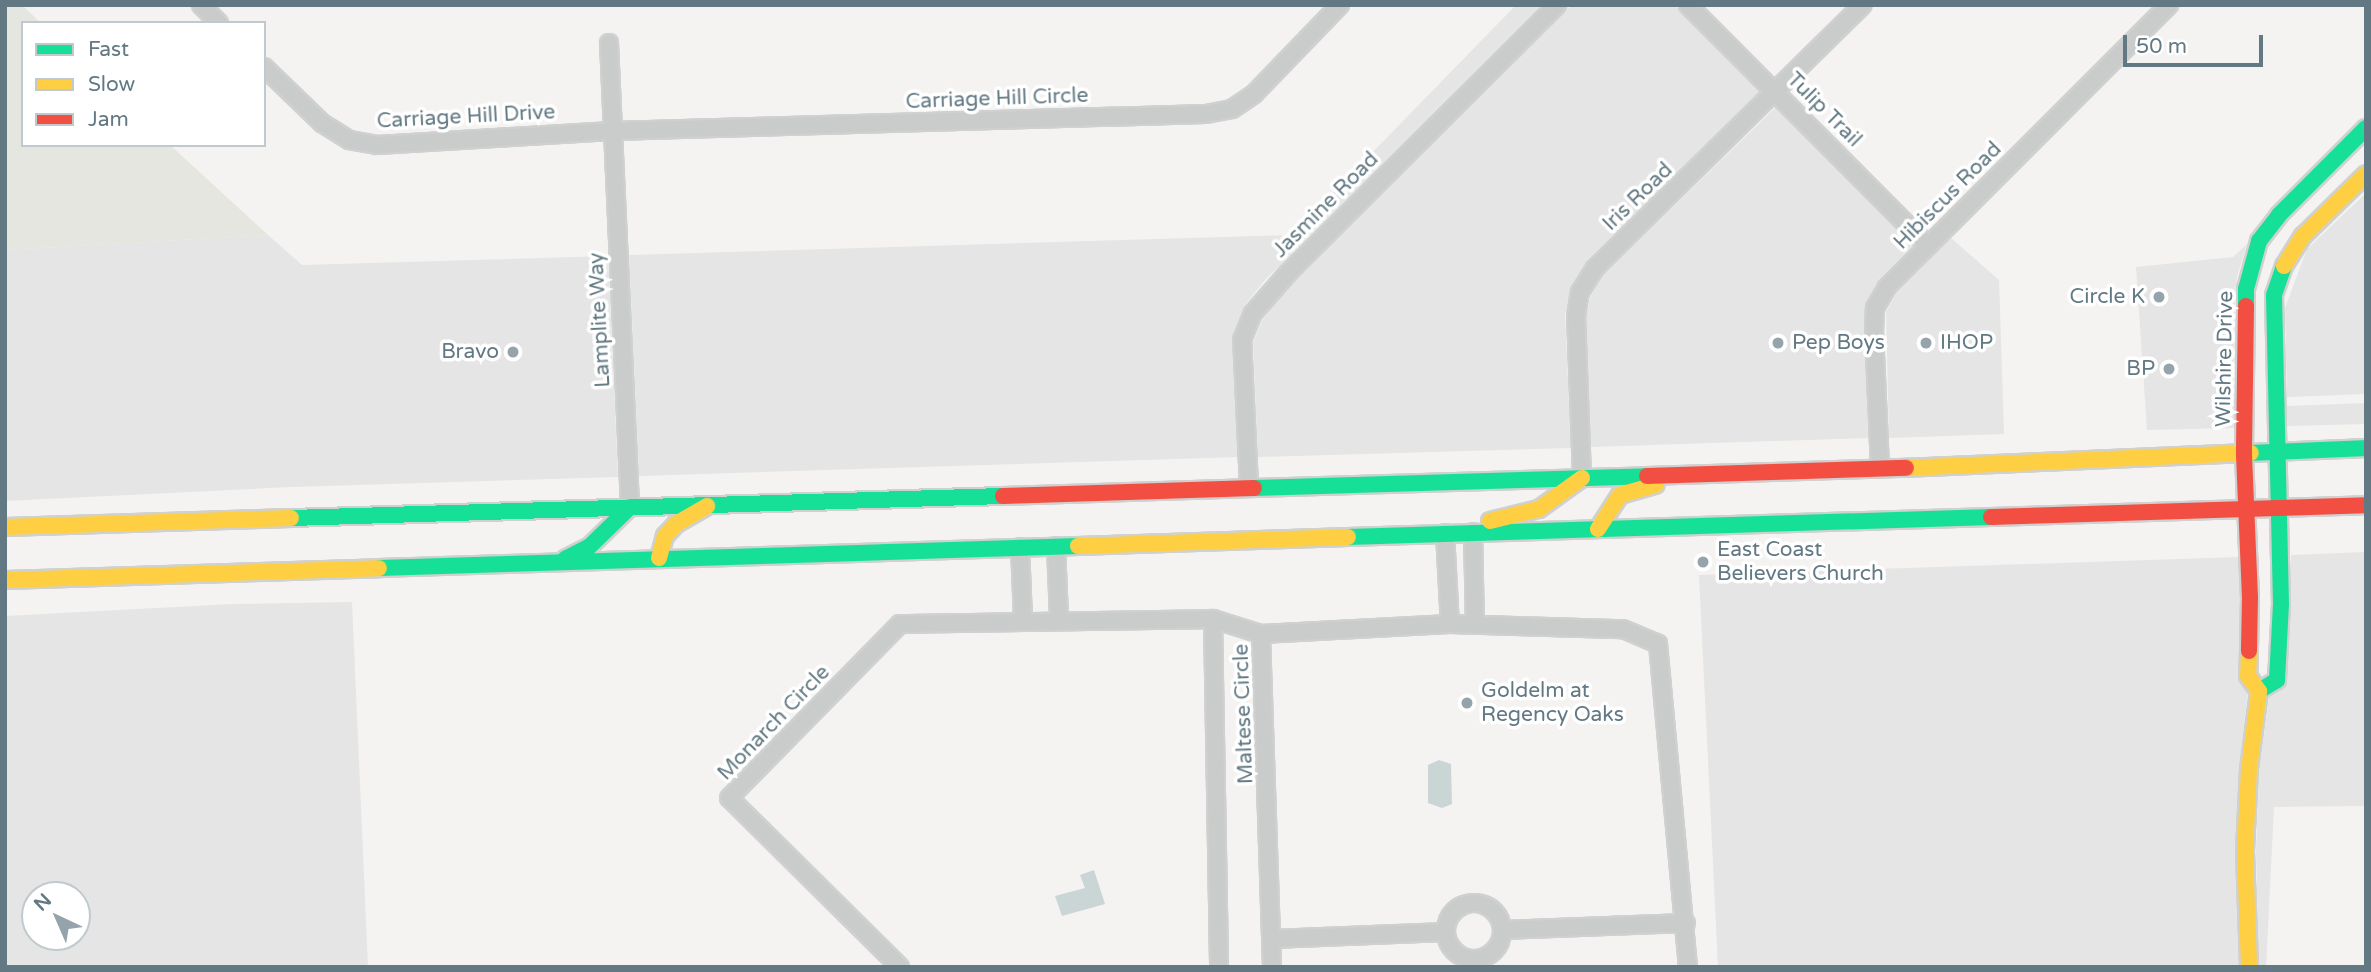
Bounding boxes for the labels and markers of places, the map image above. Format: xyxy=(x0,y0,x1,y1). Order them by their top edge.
place label: Circle K xyxy=(2070,284,2145,310)
marker: Circle K xyxy=(2151,289,2167,305)
place label: Pep Boys xyxy=(1792,330,1885,356)
place label: IHOP xyxy=(1940,330,1993,356)
marker: Pep Boys xyxy=(1770,335,1786,351)
marker: IHOP xyxy=(1918,335,1934,351)
place label: Bravo xyxy=(441,339,499,365)
marker: Bravo xyxy=(505,344,521,360)
place label: BP xyxy=(2126,356,2155,382)
marker: BP xyxy=(2161,361,2177,377)
place label: East Coast Believers Church xyxy=(1717,537,1884,587)
marker: East Coast Believers Church xyxy=(1695,554,1711,570)
place label: Goldelm at Regency Oaks xyxy=(1481,678,1624,728)
marker: Goldelm at Regency Oaks xyxy=(1459,695,1475,711)

